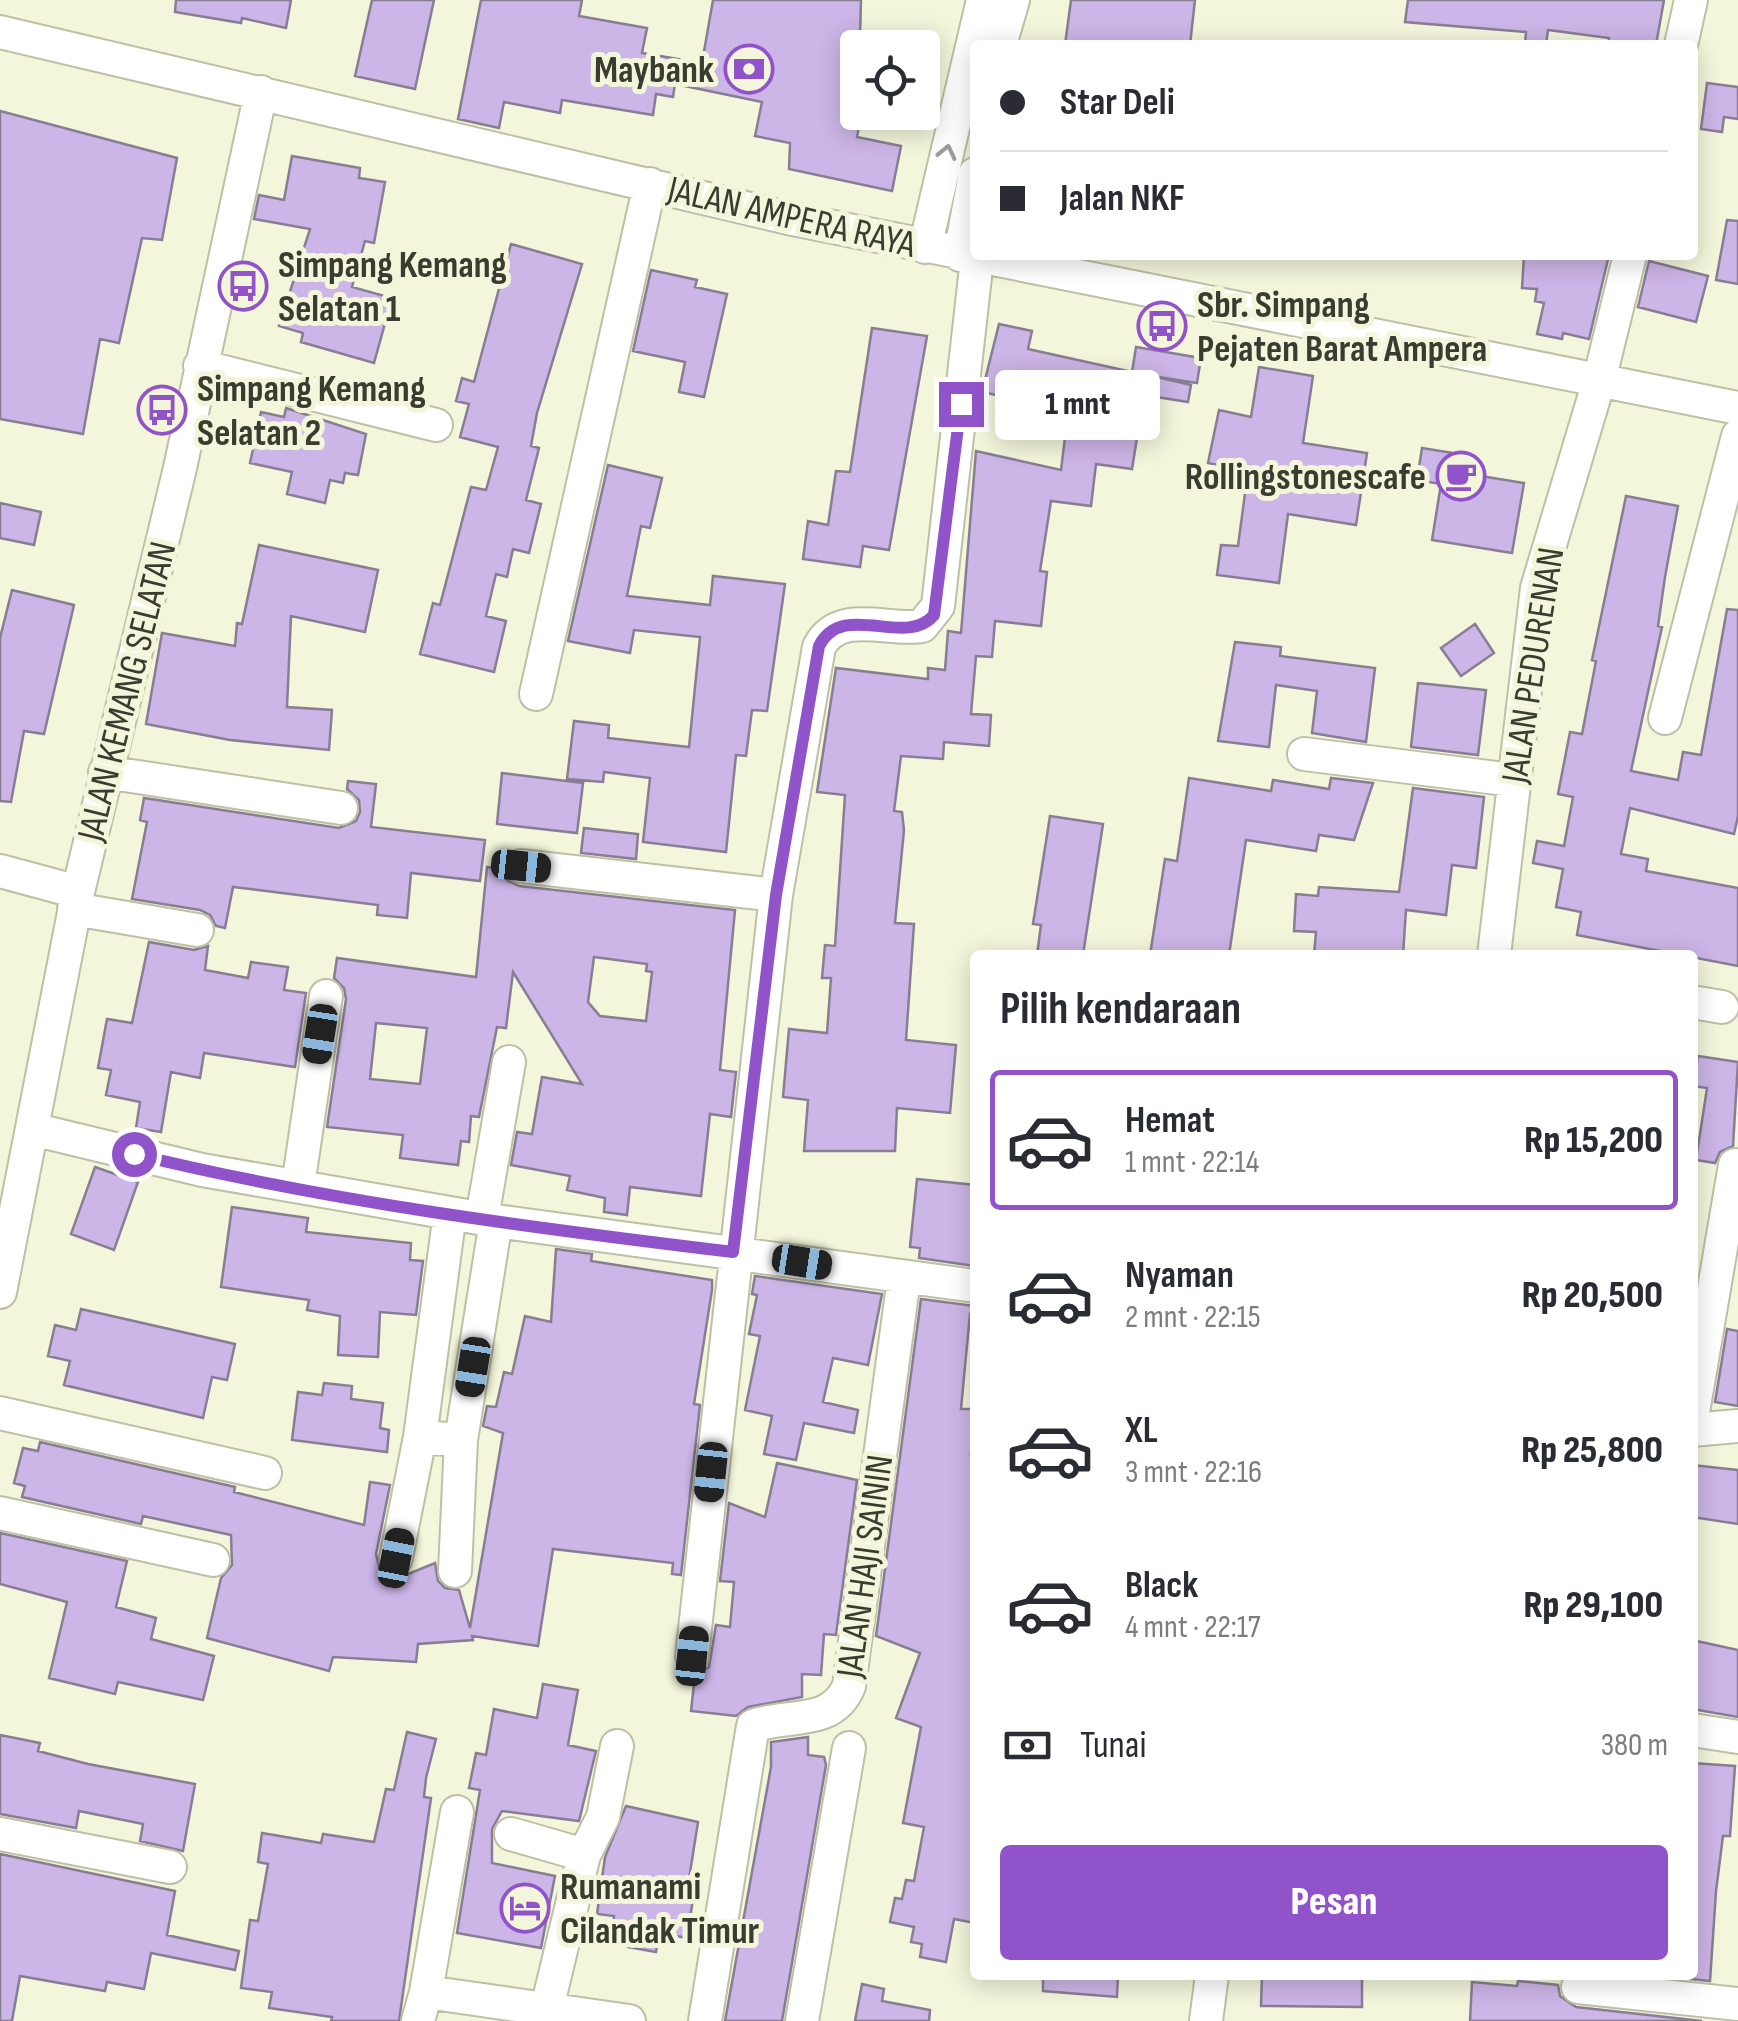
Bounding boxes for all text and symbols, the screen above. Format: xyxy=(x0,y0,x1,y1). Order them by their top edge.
map controls xyxy=(840,30,940,130)
button: locate xyxy=(840,30,940,130)
bank icon: Maybank xyxy=(723,43,775,95)
place label: Maybank xyxy=(594,48,714,93)
text: Star Deli xyxy=(1060,80,1175,125)
one-way arrow xyxy=(935,144,956,161)
street label: JALAN AMPERA RAYA xyxy=(663,167,921,268)
text: Jalan NKF xyxy=(1060,176,1185,221)
place label: Simpang Kemang Selatan 1 xyxy=(278,243,507,332)
bus stop icon: Simpang Kemang Selatan 1 xyxy=(217,260,269,312)
place label: Sbr. Simpang Pejaten Barat Ampera xyxy=(1197,283,1487,372)
bus stop icon: Sbr. Simpang Pejaten Barat Ampera xyxy=(1136,300,1188,352)
place label: Simpang Kemang Selatan 2 xyxy=(197,367,426,456)
callout: 1 mnt xyxy=(996,369,1161,439)
route end xyxy=(939,382,984,427)
bus stop icon: Simpang Kemang Selatan 2 xyxy=(136,384,188,436)
text: 1 mnt xyxy=(1045,385,1110,424)
cafe icon: Rollingstonescafe xyxy=(1435,450,1487,502)
place label: Rollingstonescafe xyxy=(1185,455,1426,500)
street label: JALAN KEMANG SELATAN xyxy=(68,537,186,847)
street label: JALAN PEDURENAN xyxy=(1493,544,1574,787)
car xyxy=(490,848,552,884)
text: Pilih kendaraan xyxy=(1000,982,1241,1037)
car xyxy=(300,1002,340,1066)
icon: car xyxy=(1005,1095,1095,1185)
text: Hemat xyxy=(1125,1098,1215,1143)
text: Rp 15,200 xyxy=(1524,1118,1663,1163)
route start xyxy=(112,1132,157,1177)
text: 1 mnt · 22:14 xyxy=(1125,1143,1259,1182)
car xyxy=(770,1242,834,1282)
icon: car xyxy=(1005,1250,1095,1340)
text: Nyaman xyxy=(1125,1253,1234,1298)
text: Rp 20,500 xyxy=(1522,1273,1663,1318)
text: 2 mnt · 22:15 xyxy=(1125,1298,1261,1337)
car xyxy=(453,1335,493,1399)
icon: car xyxy=(1005,1405,1095,1495)
text: XL xyxy=(1125,1408,1158,1453)
text: Rp 25,800 xyxy=(1521,1428,1663,1473)
car xyxy=(693,1441,729,1503)
street label: JALAN HAJI SAININ xyxy=(827,1452,903,1681)
text: 3 mnt · 22:16 xyxy=(1125,1453,1262,1492)
car xyxy=(376,1526,416,1590)
icon: car xyxy=(1005,1560,1095,1650)
text: Black xyxy=(1125,1563,1198,1608)
text: Rp 29,100 xyxy=(1523,1583,1663,1628)
text: 4 mnt · 22:17 xyxy=(1125,1608,1261,1647)
car xyxy=(674,1625,710,1687)
icon: cash xyxy=(1000,1718,1055,1773)
text: Tunai xyxy=(1080,1723,1147,1768)
text: 380 m xyxy=(1601,1726,1668,1765)
button: Pesan xyxy=(1000,1845,1668,1960)
place label: Rumanami Cilandak Timur xyxy=(560,1865,759,1954)
hotel icon: Rumanami Cilandak Timur xyxy=(499,1882,551,1934)

